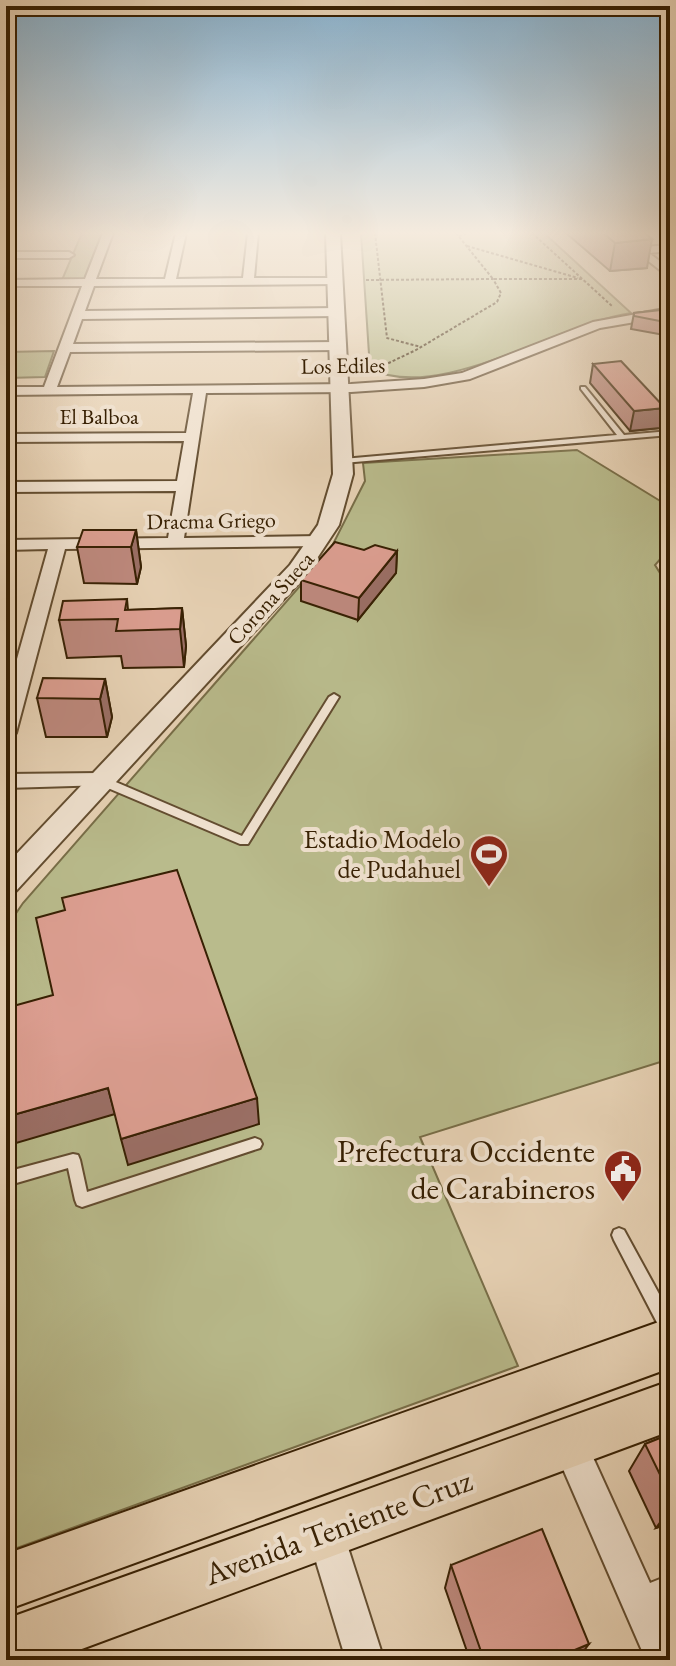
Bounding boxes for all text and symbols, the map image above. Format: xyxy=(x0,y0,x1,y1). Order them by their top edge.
street label: Los Ediles xyxy=(300,350,386,381)
street label: El Balboa xyxy=(59,402,139,431)
street label: Dracma Griego xyxy=(146,505,276,536)
street label: Corona Sueca xyxy=(220,545,320,652)
place label: Estadio Modelo de Pudahuel xyxy=(304,822,461,886)
sports icon: Estadio Modelo de Pudahuel xyxy=(468,833,510,888)
place label: Prefectura Occidente de Carabineros xyxy=(337,1130,595,1209)
public building icon: Prefectura Occidente de Carabineros xyxy=(602,1148,644,1203)
street label: Avenida Teniente Cruz xyxy=(198,1459,478,1595)

